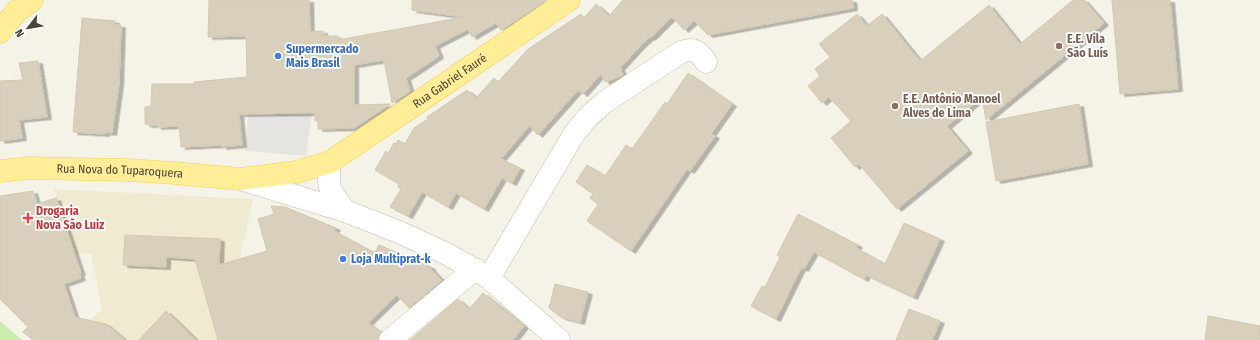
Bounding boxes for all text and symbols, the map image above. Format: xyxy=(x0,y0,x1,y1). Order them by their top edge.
north arrow xyxy=(8,8,48,48)
text: N xyxy=(13,27,27,39)
place label: E.E. Vila São Luís xyxy=(1067,32,1109,60)
marker: E.E. Vila São Luís xyxy=(1054,41,1064,51)
place label: Supermercado Mais Brasil xyxy=(286,42,359,70)
marker: Supermercado Mais Brasil xyxy=(273,51,283,61)
street label: Rua Gabriel Fauré xyxy=(410,51,489,111)
place label: E.E. Antônio Manoel Alves de Lima xyxy=(902,92,1001,120)
marker: E.E. Antônio Manoel Alves de Lima xyxy=(890,101,900,111)
street label: Rua Nova do Tuparoquera xyxy=(56,162,184,181)
place label: Drogaria Nova São Luiz xyxy=(36,204,104,232)
marker: Drogaria Nova São Luiz xyxy=(23,213,33,223)
place label: Loja Multiprat-k xyxy=(351,252,432,266)
marker: Loja Multiprat-k xyxy=(338,254,348,264)

